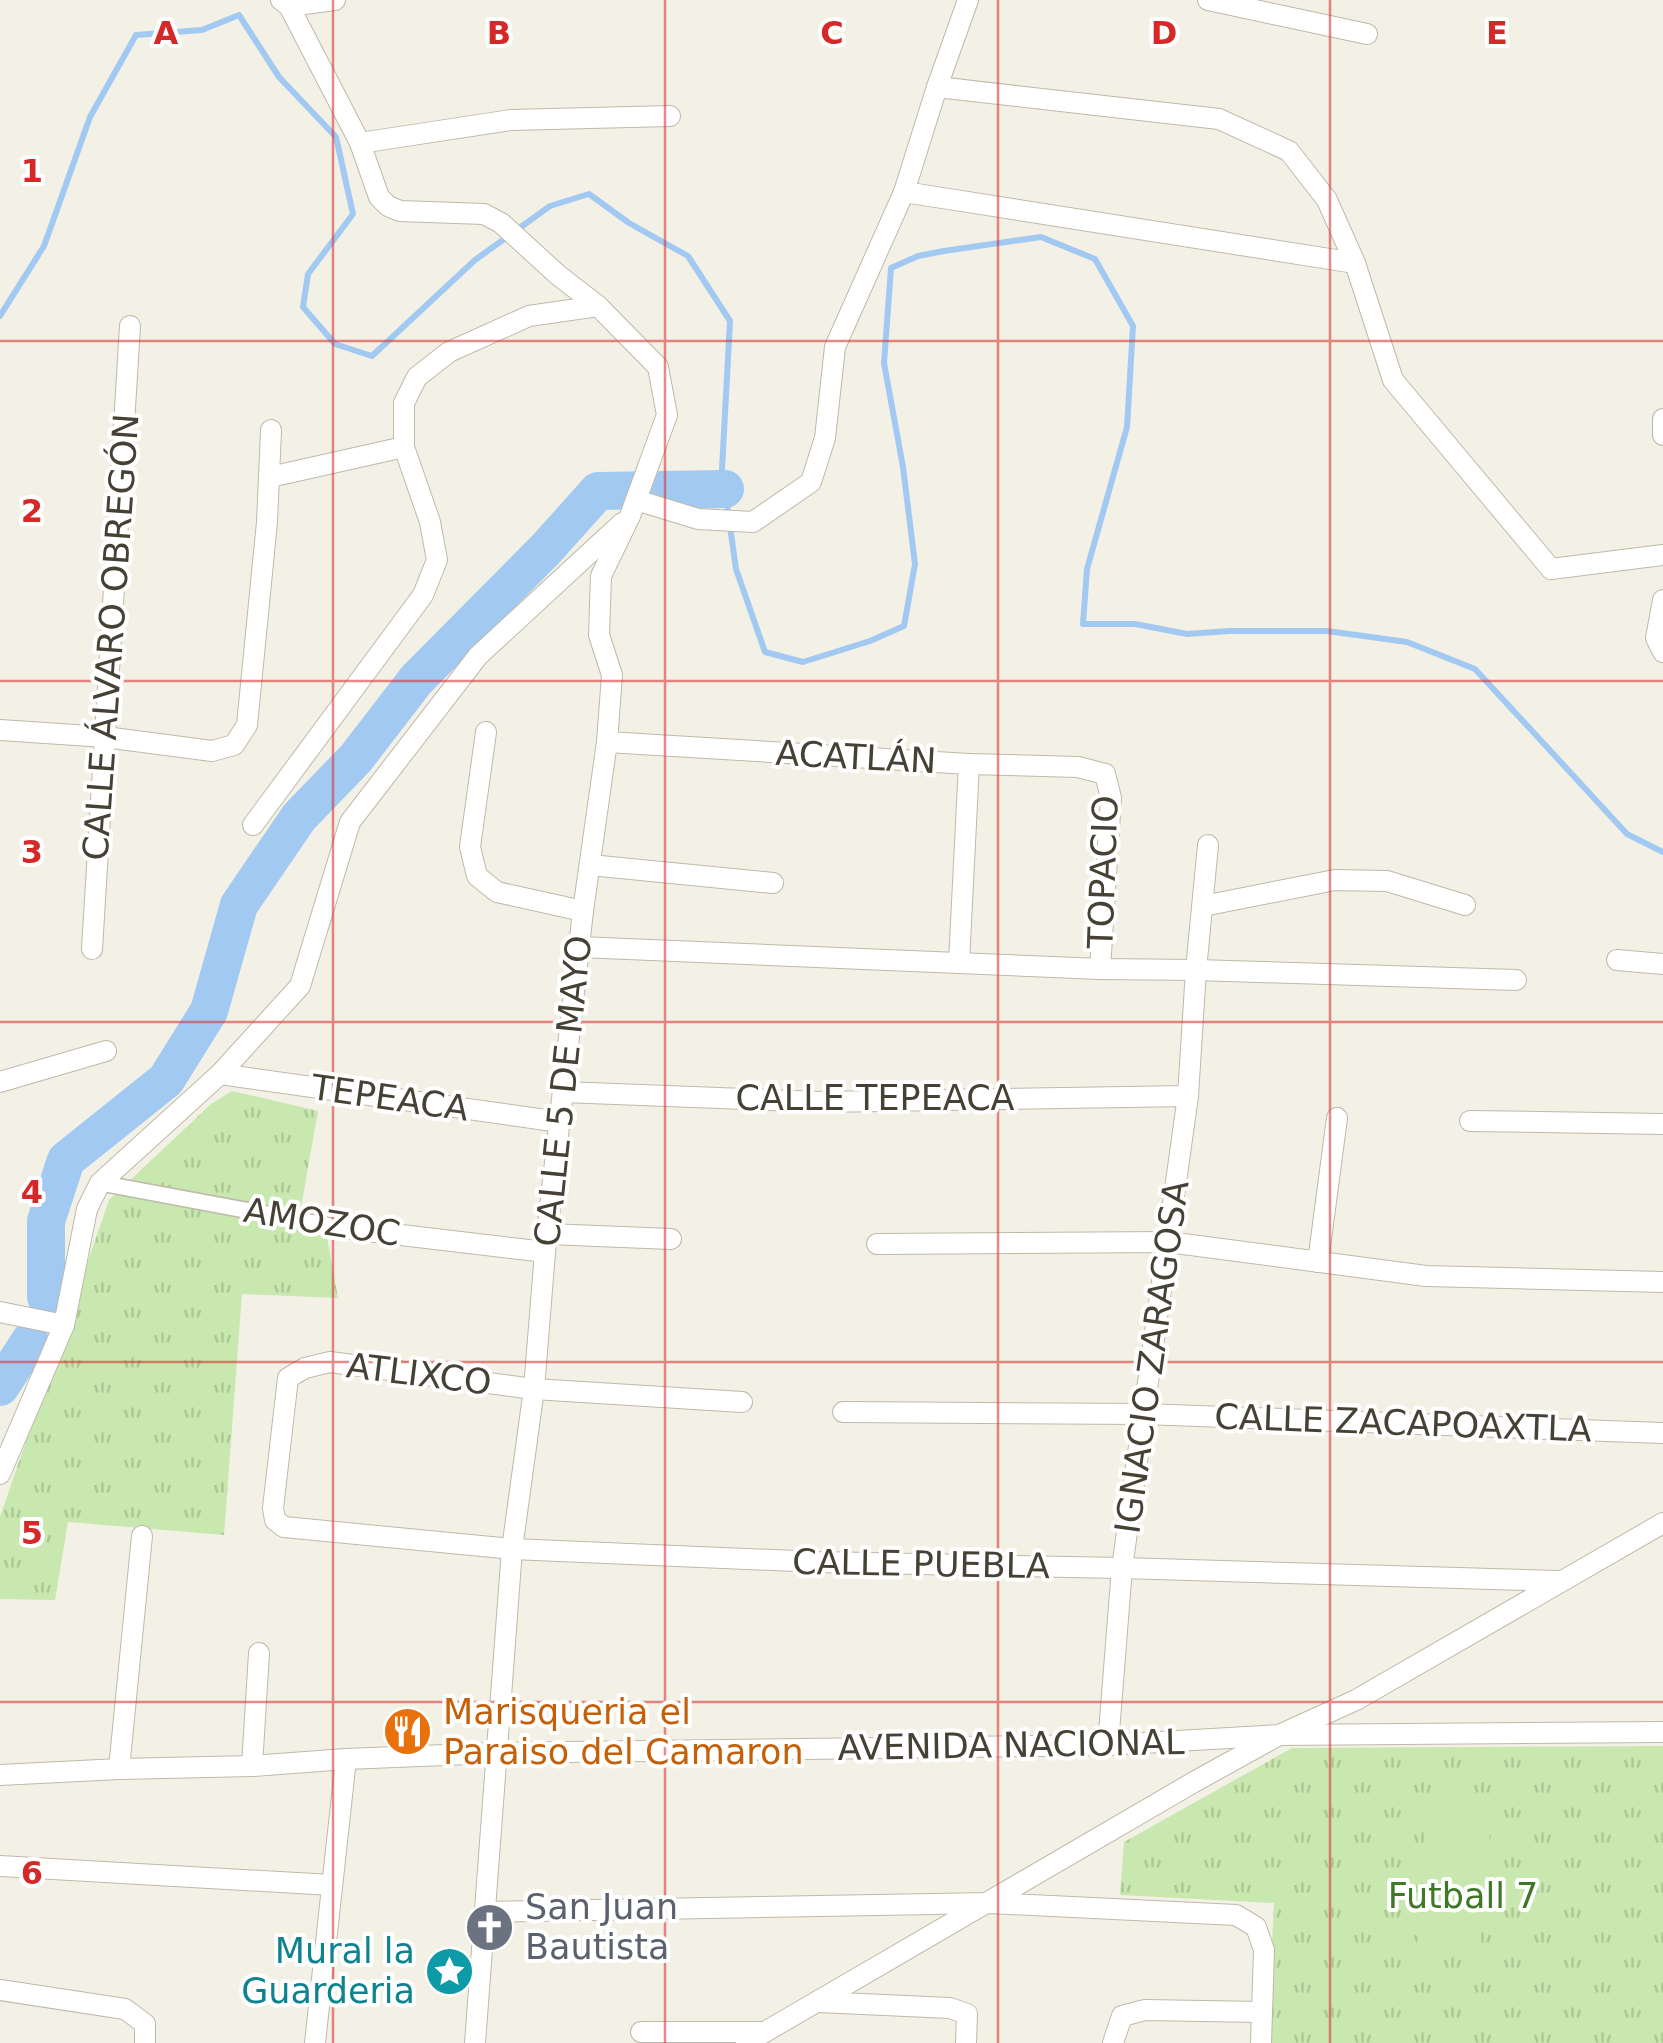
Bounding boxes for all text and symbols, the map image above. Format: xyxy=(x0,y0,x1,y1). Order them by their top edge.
text: A xyxy=(154,14,179,52)
text: B xyxy=(487,14,511,52)
text: C xyxy=(820,14,844,52)
text: D xyxy=(1151,14,1177,52)
text: E xyxy=(1486,14,1508,52)
text: 1 xyxy=(21,152,43,190)
street label: CALLE ÁLVARO OBREGÓN xyxy=(74,412,147,862)
text: 2 xyxy=(21,492,43,530)
street label: ACATLÁN xyxy=(775,732,937,781)
street label: TOPACIO xyxy=(1080,795,1126,950)
text: 3 xyxy=(21,833,43,871)
street label: CALLE 5 DE MAYO xyxy=(527,933,599,1249)
street label: TEPEACA xyxy=(308,1067,471,1129)
street label: CALLE TEPEACA xyxy=(735,1078,1015,1118)
text: 4 xyxy=(21,1173,43,1211)
street label: IGNACIO ZARAGOSA xyxy=(1107,1178,1197,1536)
street label: AMOZOC xyxy=(241,1190,403,1254)
street label: ATLIXCO xyxy=(344,1345,494,1403)
street label: CALLE ZACAPOAXTLA xyxy=(1214,1396,1592,1450)
text: 5 xyxy=(21,1514,43,1552)
street label: CALLE PUEBLA xyxy=(792,1542,1050,1586)
place label: Marisqueria el Paraiso del Camaron xyxy=(443,1692,804,1772)
restaurant icon: Marisqueria el Paraiso del Camaron xyxy=(382,1706,434,1758)
street label: AVENIDA NACIONAL xyxy=(837,1722,1185,1768)
text: 6 xyxy=(21,1854,43,1892)
park label: Futball 7 xyxy=(1388,1876,1538,1916)
place label: San Juan Bautista xyxy=(525,1887,678,1967)
church icon: San Juan Bautista xyxy=(464,1901,516,1953)
place label: Mural la Guarderia xyxy=(241,1931,415,2011)
place icon: Mural la Guarderia xyxy=(424,1945,476,1997)

